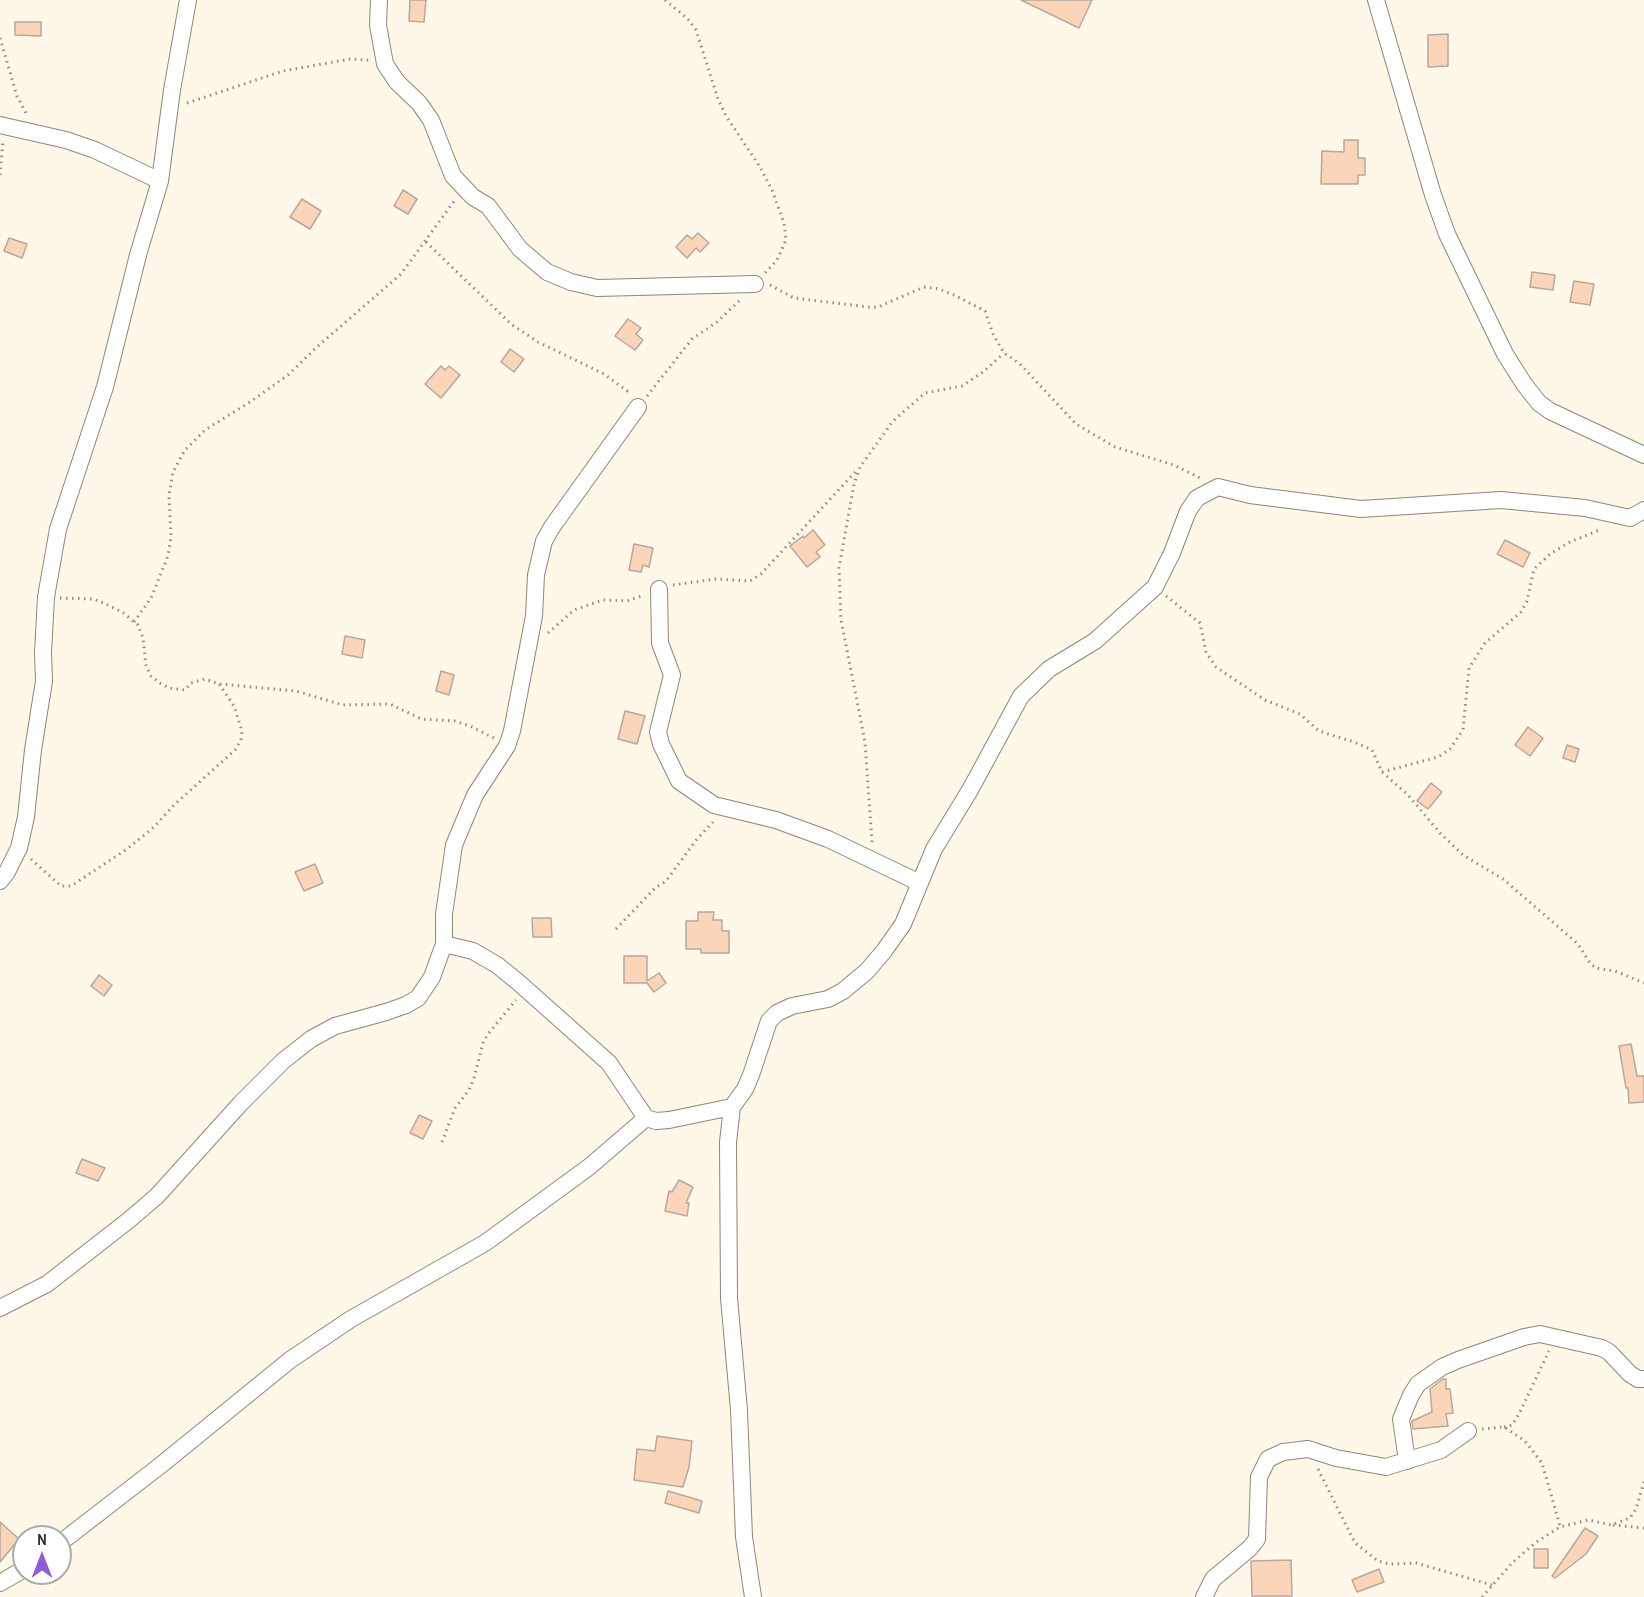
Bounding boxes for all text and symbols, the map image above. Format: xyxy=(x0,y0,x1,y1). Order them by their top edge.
north arrow xyxy=(12,1525,72,1585)
text: N xyxy=(37,1528,47,1550)

